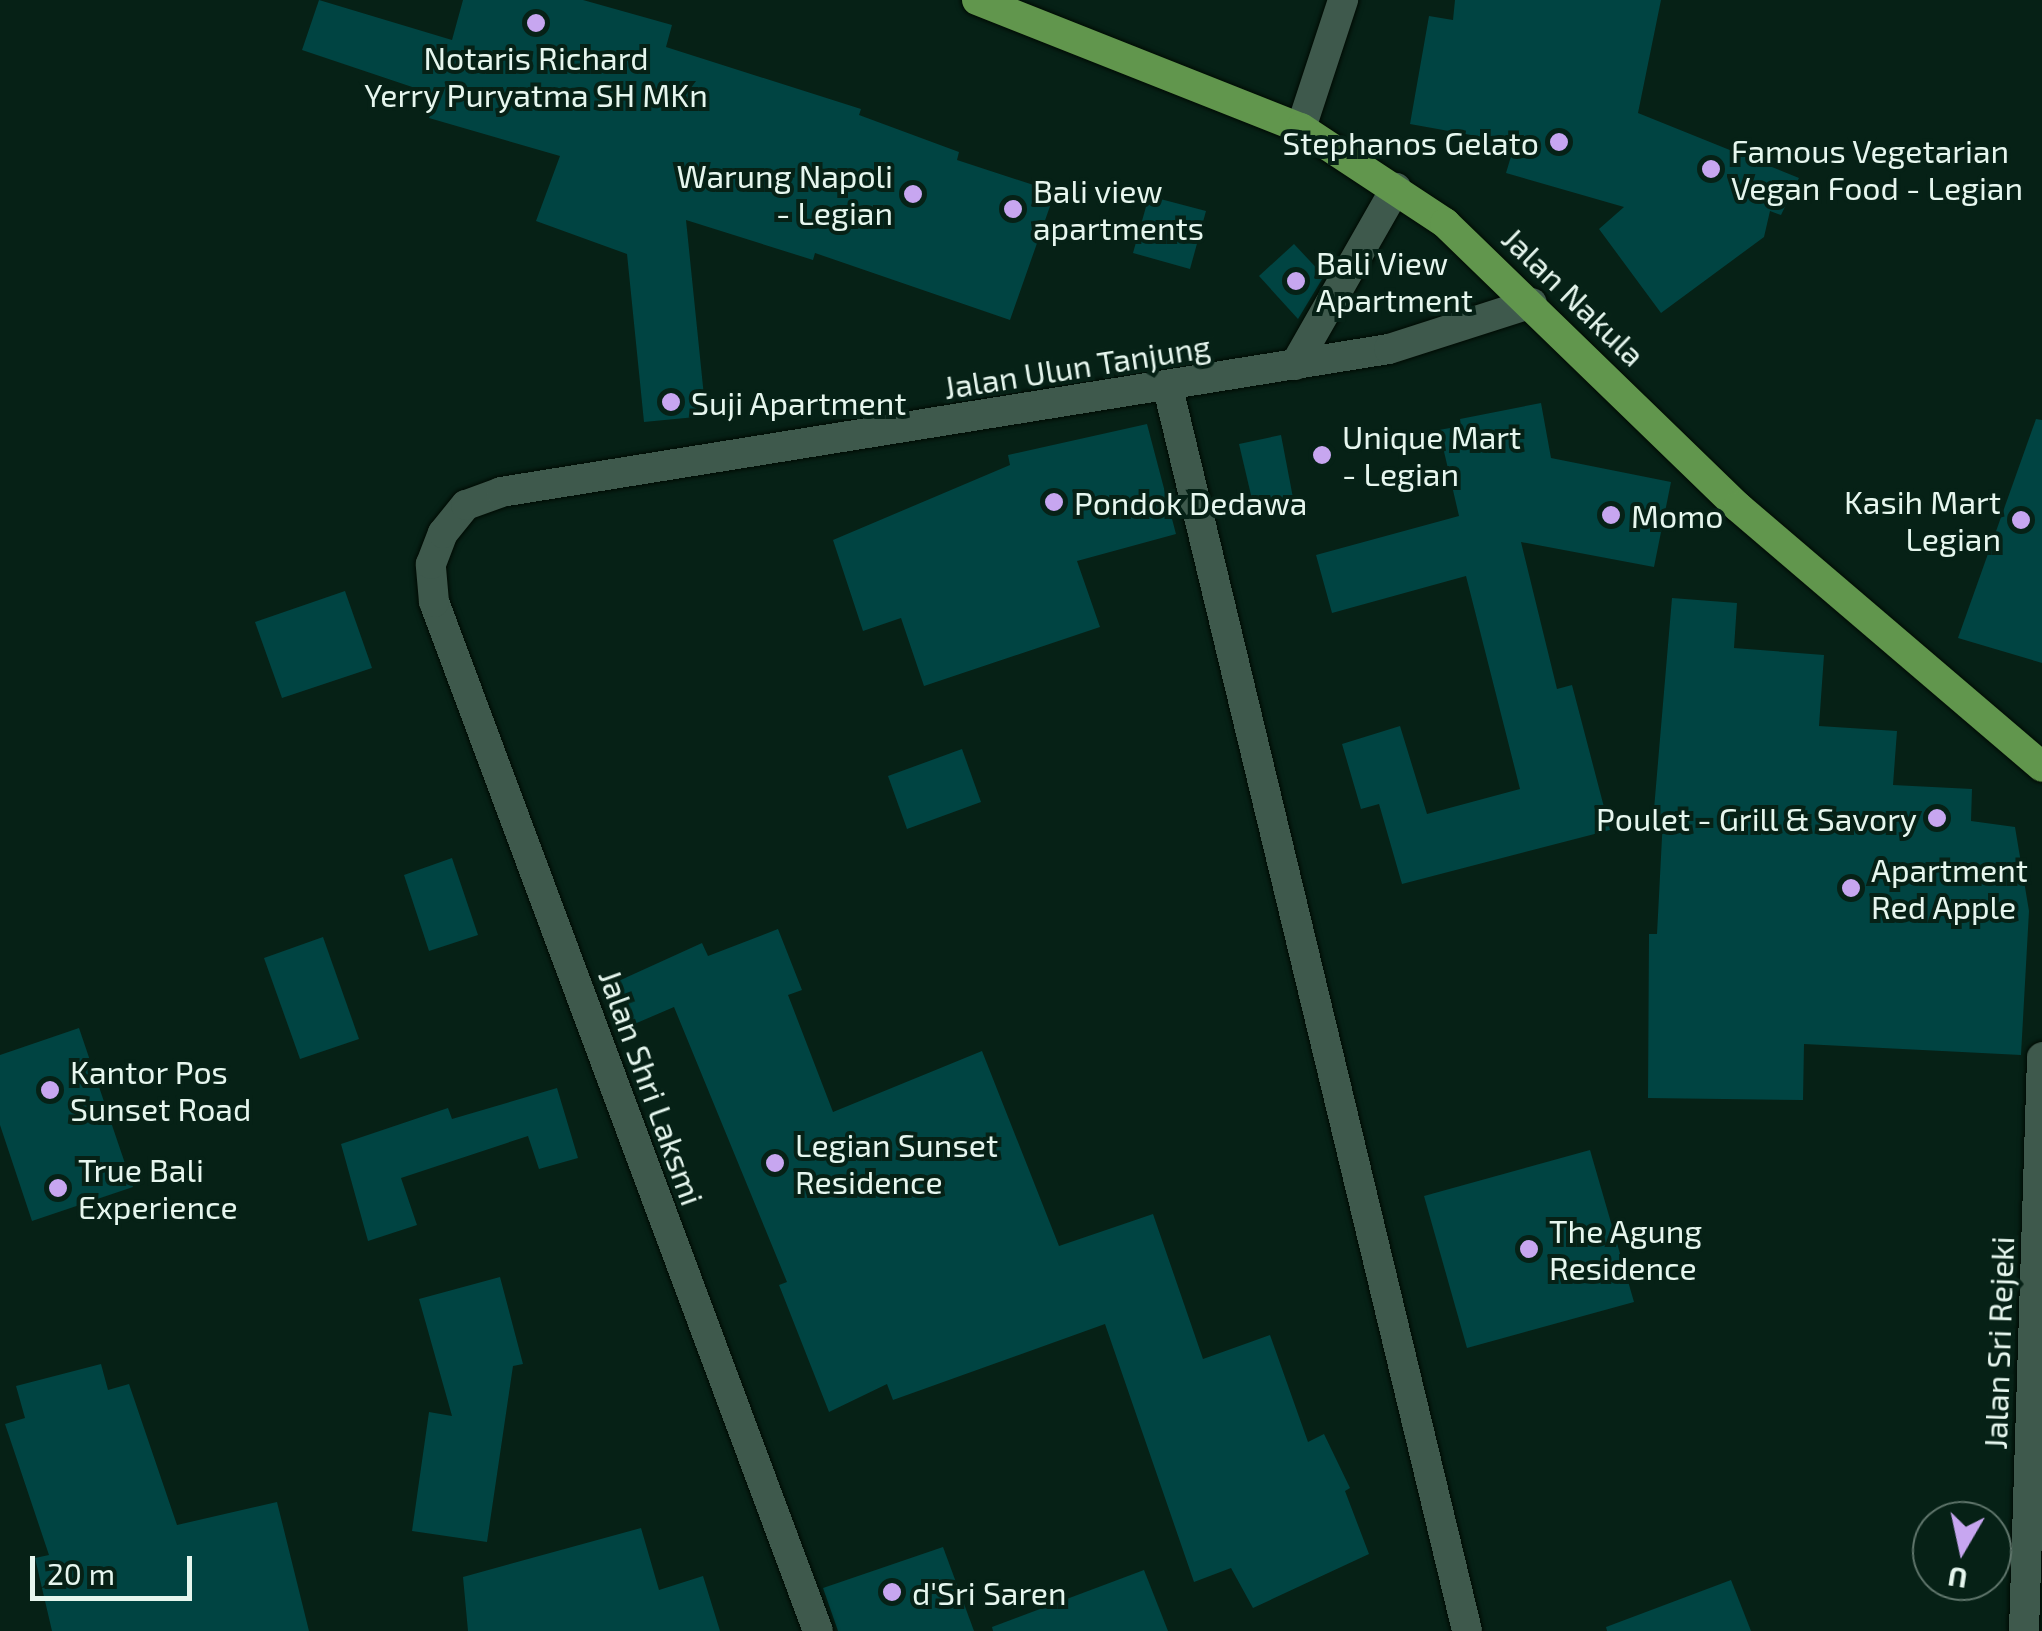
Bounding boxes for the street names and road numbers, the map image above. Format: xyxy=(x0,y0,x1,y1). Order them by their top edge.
street label: Jalan Nakula xyxy=(1495,219,1653,373)
street label: Jalan Ulun Tanjung xyxy=(940,326,1214,406)
street label: Jalan Shri Laksmi xyxy=(592,964,712,1210)
street label: Jalan Sri Rejeki xyxy=(1975,1236,2021,1450)

